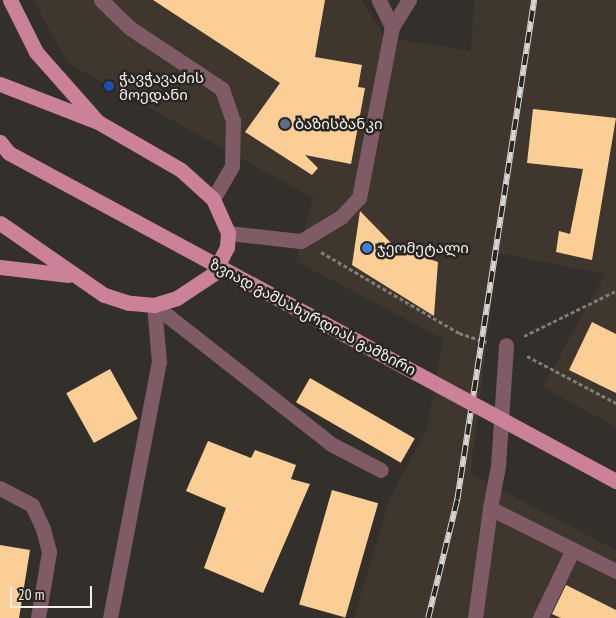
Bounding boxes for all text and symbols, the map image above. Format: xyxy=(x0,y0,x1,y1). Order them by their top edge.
place label: ჭავჭავაძის მოედანი xyxy=(119,68,204,103)
marker: ჭავჭავაძის მოედანი xyxy=(103,80,115,92)
place label: ბაზისბანკი xyxy=(295,115,382,133)
marker: ბაზისბანკი xyxy=(279,118,291,130)
place label: ჯეომეტალი xyxy=(377,239,469,257)
marker: ჯეომეტალი xyxy=(361,242,373,254)
street label: ზვიად გამსახურდიას გამზირი xyxy=(207,255,419,379)
scale bar xyxy=(12,576,95,608)
text: 20 m xyxy=(18,585,44,604)

